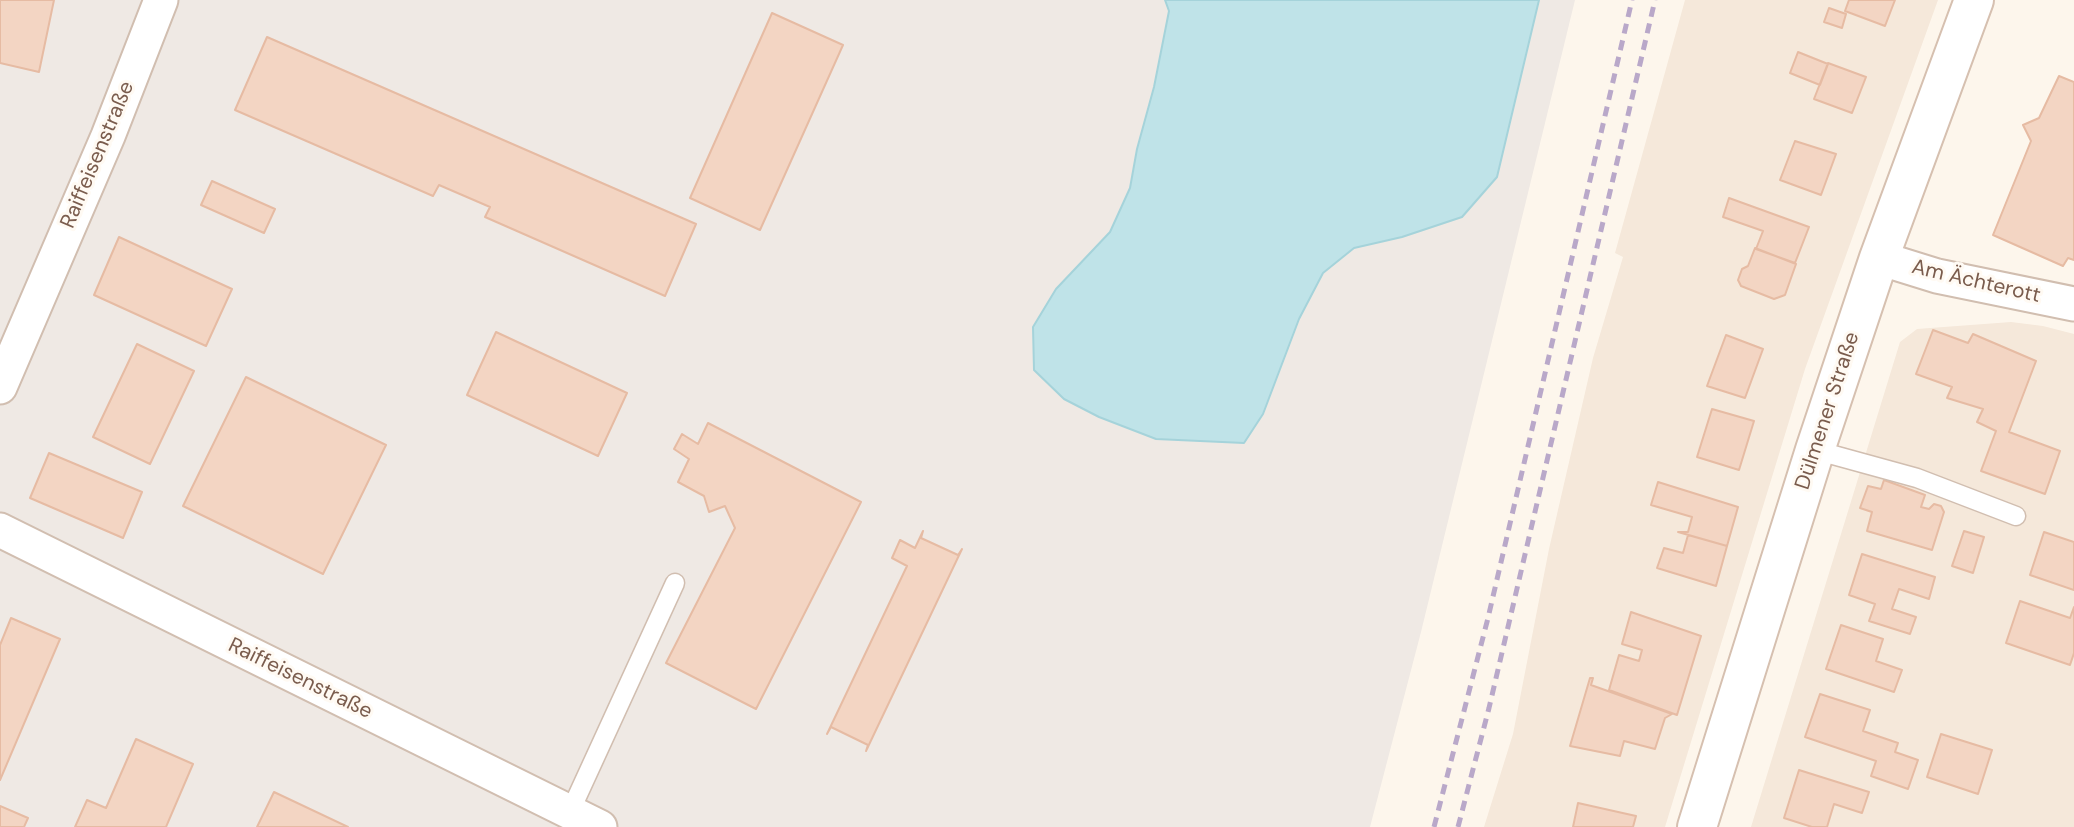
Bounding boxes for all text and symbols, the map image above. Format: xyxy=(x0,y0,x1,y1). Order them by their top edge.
street label: Raiffeisenstraße xyxy=(56,78,140,232)
street label: Am Ächterott xyxy=(1909,255,2043,309)
street label: Dülmener Straße xyxy=(1791,329,1865,493)
street label: Raiffeisenstraße xyxy=(224,633,376,725)

